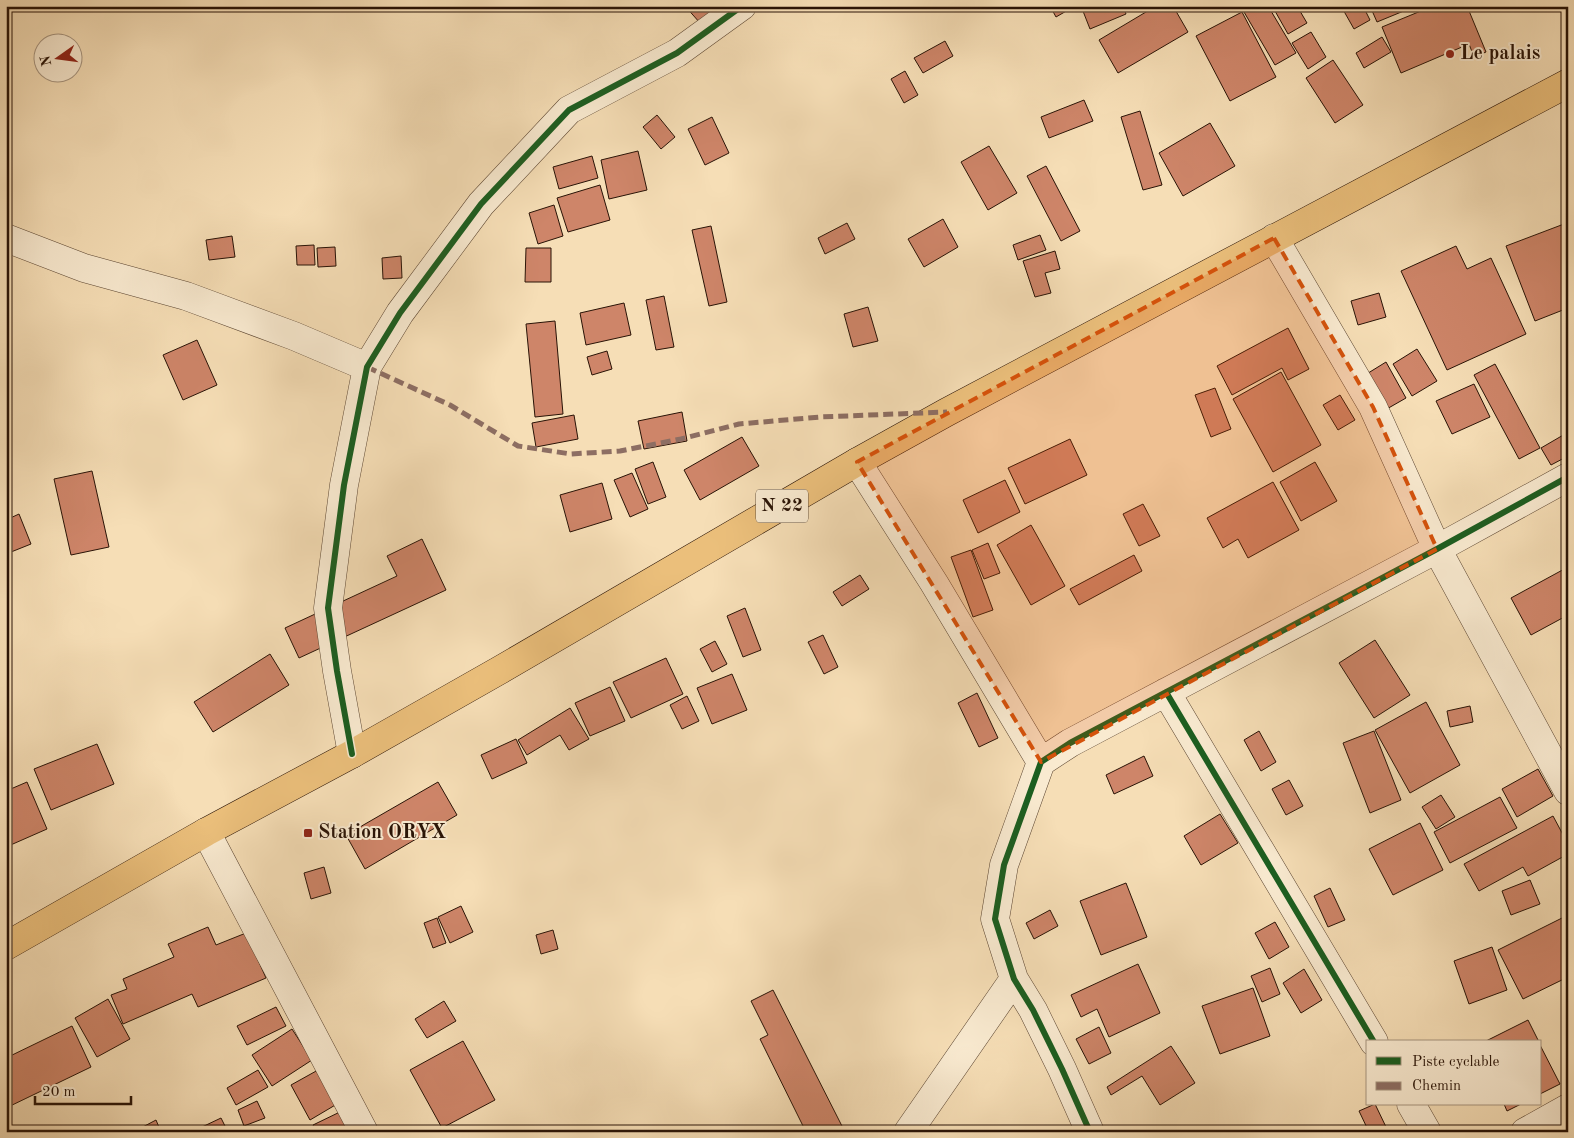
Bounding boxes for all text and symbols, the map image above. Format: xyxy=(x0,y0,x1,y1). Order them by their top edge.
north arrow xyxy=(32,32,82,82)
place label: Le palais xyxy=(1460,44,1540,64)
marker: Le palais xyxy=(1444,48,1456,60)
text: N xyxy=(38,54,54,68)
road number: N 22 xyxy=(756,490,808,522)
place label: Station ORYX xyxy=(318,823,446,843)
marker: Station ORYX xyxy=(302,827,314,839)
legend xyxy=(1366,1040,1542,1106)
text: Piste cyclable xyxy=(1412,1055,1500,1070)
scale bar xyxy=(35,1073,131,1105)
text: Chemin xyxy=(1412,1079,1461,1094)
text: 20 m xyxy=(42,1085,76,1100)

